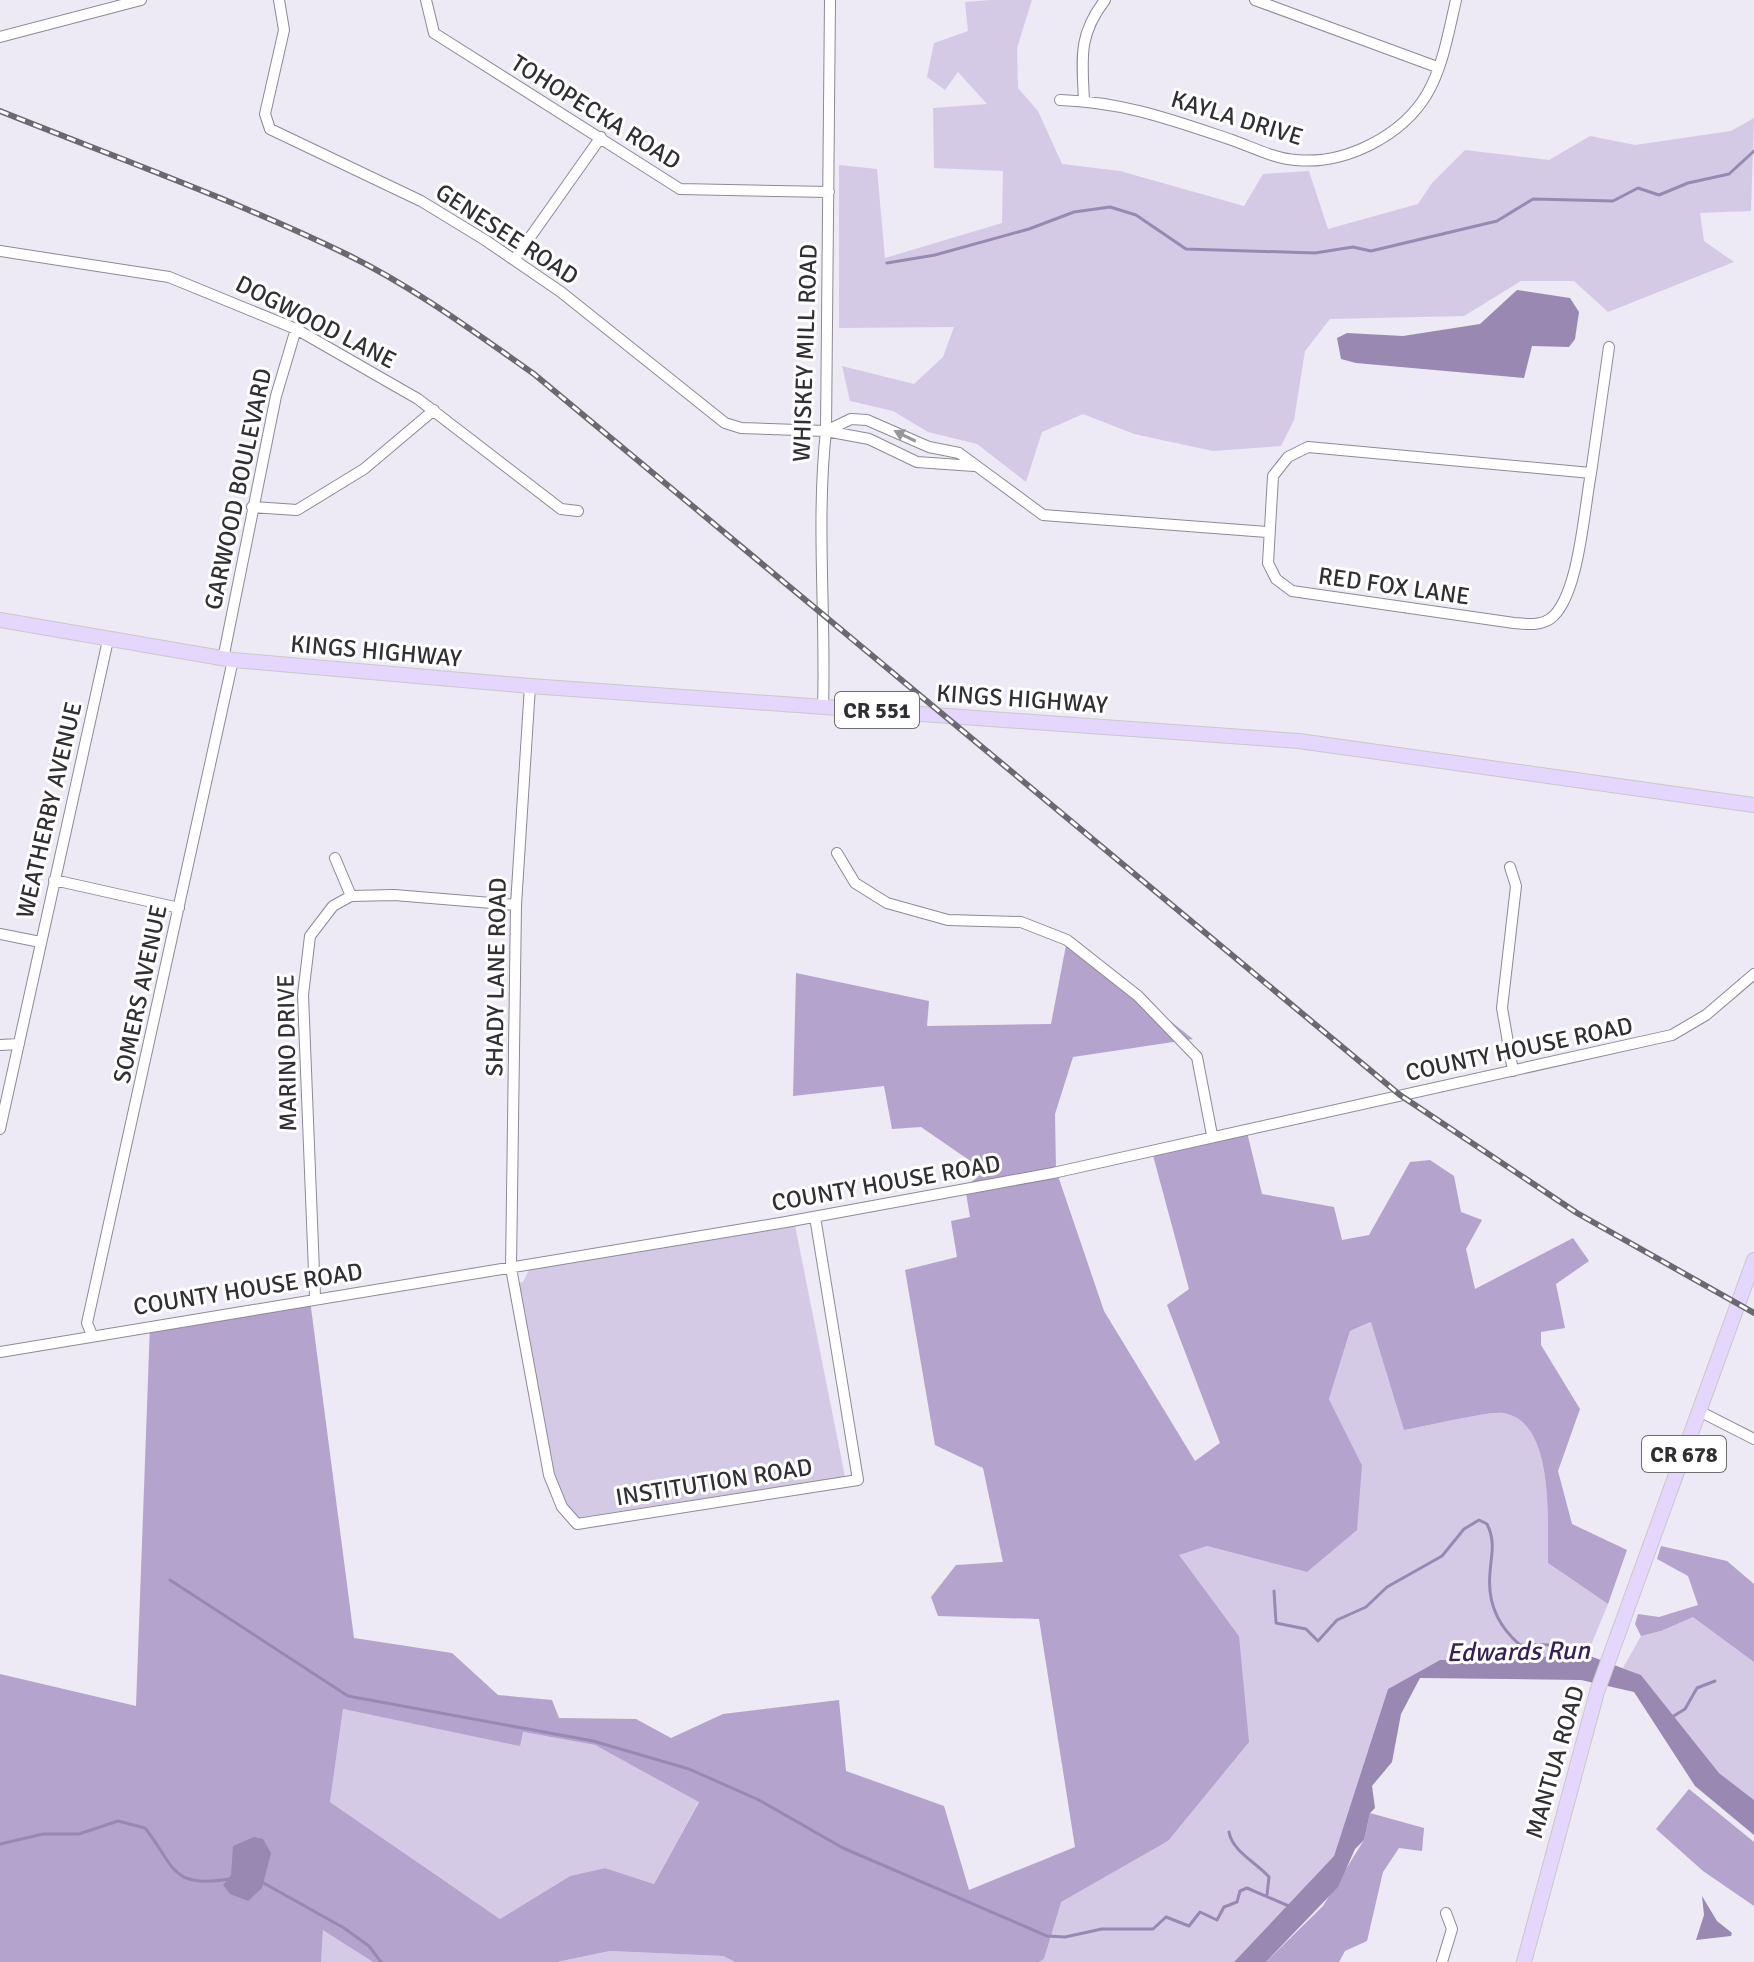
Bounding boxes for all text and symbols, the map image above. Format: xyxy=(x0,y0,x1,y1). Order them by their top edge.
street label: TOHOPECKA ROAD xyxy=(506,48,686,176)
street label: KAYLA DRIVE xyxy=(1167,84,1307,152)
street label: GENESEE ROAD xyxy=(430,177,584,291)
street label: WHISKEY MILL ROAD xyxy=(786,243,824,463)
street label: DOGWOOD LANE xyxy=(231,269,401,375)
street label: GARWOOD BOULEVARD xyxy=(198,365,278,613)
one-way arrow xyxy=(893,429,916,443)
street label: RED FOX LANE xyxy=(1316,561,1472,611)
street label: KINGS HIGHWAY xyxy=(289,629,463,673)
street label: KINGS HIGHWAY xyxy=(935,678,1109,720)
road number: CR 551 xyxy=(835,692,919,728)
street label: WEATHERBY AVENUE xyxy=(9,699,89,921)
street label: SHADY LANE ROAD xyxy=(479,877,513,1077)
street label: SOMERS AVENUE xyxy=(106,902,174,1086)
street label: MARINO DRIVE xyxy=(271,974,303,1132)
street label: COUNTY HOUSE ROAD xyxy=(1403,1010,1635,1088)
street label: COUNTY HOUSE ROAD xyxy=(769,1148,1003,1218)
street label: COUNTY HOUSE ROAD xyxy=(131,1256,365,1322)
road number: CR 678 xyxy=(1642,1436,1726,1472)
street label: INSTITUTION ROAD xyxy=(613,1452,815,1512)
water label: Edwards Run xyxy=(1446,1635,1591,1669)
street label: MANTUA ROAD xyxy=(1519,1682,1591,1842)

